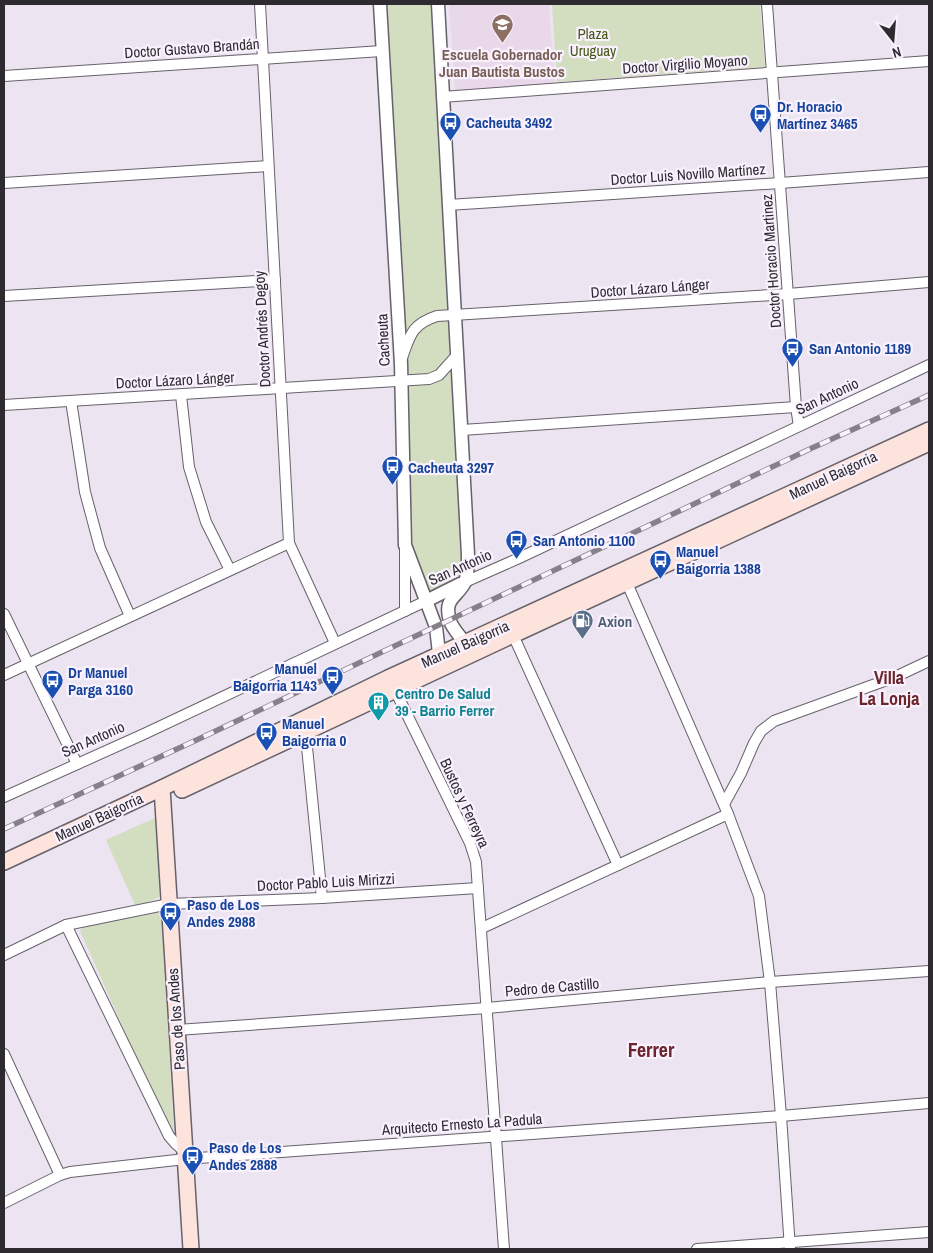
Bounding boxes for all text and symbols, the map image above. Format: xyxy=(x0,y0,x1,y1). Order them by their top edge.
school or university icon: Escuela Gobernador Juan Bautista Bustos xyxy=(490,13,514,44)
north arrow xyxy=(868,15,918,65)
park label: Plaza Uruguay xyxy=(570,23,617,61)
street label: Doctor Gustavo Brandán xyxy=(124,33,260,63)
text: N xyxy=(890,43,903,62)
place label: Escuela Gobernador Juan Bautista Bustos xyxy=(439,44,565,82)
street label: Doctor Virgilio Moyano xyxy=(622,49,749,79)
place label: Dr. Horacio Martínez 3465 xyxy=(777,96,858,134)
bus stop icon: Dr. Horacio Martínez 3465 xyxy=(749,103,773,134)
bus stop icon: Cacheuta 3492 xyxy=(438,110,462,141)
place label: Cacheuta 3492 xyxy=(466,112,552,133)
street label: Doctor Luis Novillo Martínez xyxy=(610,158,766,190)
street label: Doctor Horacio Martinez xyxy=(756,193,786,329)
street label: Doctor Andrés Degoy xyxy=(248,269,276,388)
street label: Doctor Lázaro Lánger xyxy=(590,273,710,303)
street label: Cacheuta xyxy=(371,313,395,367)
bus stop icon: San Antonio 1189 xyxy=(781,336,805,367)
place label: San Antonio 1189 xyxy=(809,338,911,359)
street label: Doctor Lázaro Lánger xyxy=(115,366,235,394)
street label: San Antonio xyxy=(792,372,862,420)
street label: Manuel Baigorria xyxy=(786,445,880,504)
bus stop icon: Cacheuta 3297 xyxy=(380,455,404,486)
place label: Cacheuta 3297 xyxy=(408,457,494,478)
bus stop icon: San Antonio 1100 xyxy=(505,528,529,559)
place label: San Antonio 1100 xyxy=(533,530,635,551)
place label: Manuel Baigorria 1388 xyxy=(676,541,761,579)
street label: San Antonio xyxy=(425,544,495,590)
bus stop icon: Manuel Baigorria 1388 xyxy=(648,548,672,579)
fuel station icon: Axion xyxy=(570,609,594,640)
place label: Axion xyxy=(598,611,632,632)
street label: Manuel Baigorria xyxy=(418,615,513,673)
place label: Manuel Baigorria 1143 xyxy=(233,658,317,696)
place label: Dr Manuel Parga 3160 xyxy=(68,662,133,700)
bus stop icon: Manuel Baigorria 1143 xyxy=(321,665,345,696)
district label: Villa La Lonja xyxy=(859,665,920,711)
bus stop icon: Dr Manuel Parga 3160 xyxy=(40,669,64,700)
place label: Centro De Salud 39 - Barrio Ferrer xyxy=(395,683,494,721)
building icon: Centro De Salud 39 - Barrio Ferrer xyxy=(367,690,391,721)
place label: Manuel Baigorria 0 xyxy=(282,713,346,751)
street label: San Antonio xyxy=(58,716,128,762)
bus stop icon: Manuel Baigorria 0 xyxy=(254,720,278,751)
street label: Bustos y Ferreyra xyxy=(435,755,495,851)
street label: Manuel Baigorria xyxy=(52,787,146,846)
street label: Doctor Pablo Luis Mirizzi xyxy=(256,868,396,896)
place label: Paso de Los Andes 2988 xyxy=(187,894,260,932)
bus stop icon: Paso de Los Andes 2988 xyxy=(159,901,183,932)
street label: Paso de los Andes xyxy=(162,967,190,1071)
street label: Pedro de Castillo xyxy=(504,972,600,1002)
district label: Ferrer xyxy=(628,1036,675,1063)
street label: Arquitecto Ernesto La Padula xyxy=(380,1108,543,1140)
place label: Paso de Los Andes 2888 xyxy=(209,1137,282,1175)
bus stop icon: Paso de Los Andes 2888 xyxy=(181,1144,205,1175)

